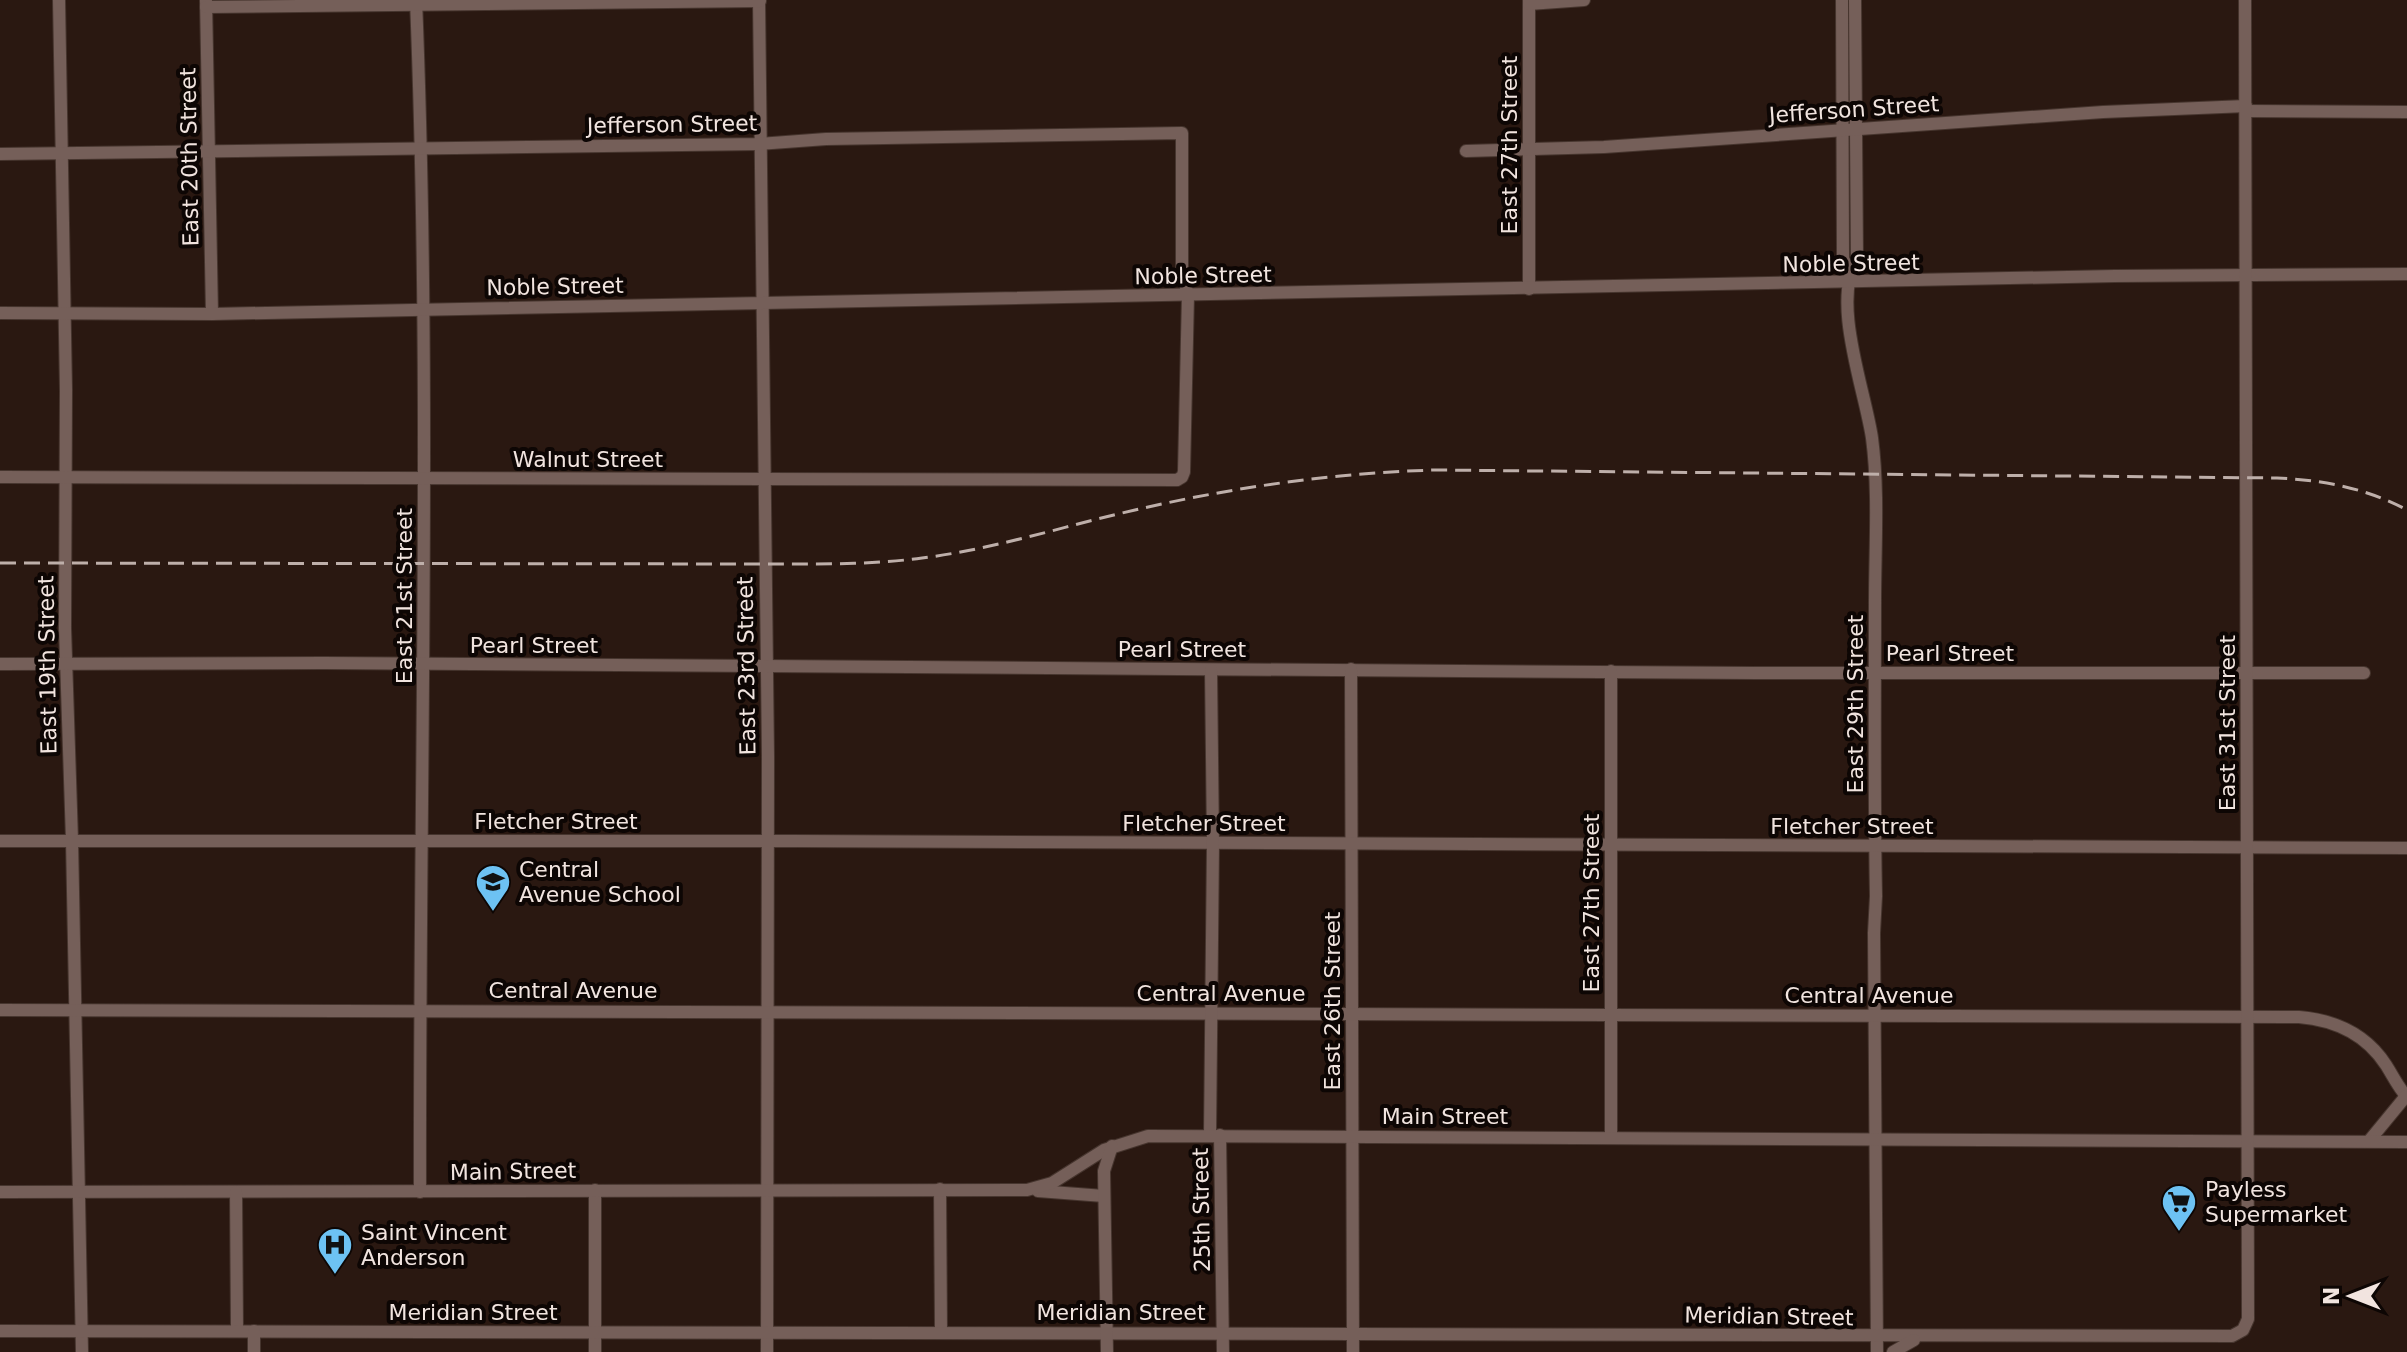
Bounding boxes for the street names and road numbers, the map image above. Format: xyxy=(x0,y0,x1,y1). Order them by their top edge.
street label: East 27th Street xyxy=(1497,55,1522,234)
street label: East 20th Street xyxy=(175,67,204,247)
street label: Jefferson Street xyxy=(1766,91,1940,128)
street label: Jefferson Street xyxy=(585,111,758,139)
street label: Noble Street xyxy=(1782,250,1920,277)
street label: Noble Street xyxy=(1134,262,1272,289)
street label: Noble Street xyxy=(486,273,624,300)
street label: Walnut Street xyxy=(513,447,664,472)
street label: East 21st Street xyxy=(392,507,417,684)
street label: East 19th Street xyxy=(33,575,62,755)
street label: East 23rd Street xyxy=(732,576,761,756)
street label: East 29th Street xyxy=(1843,614,1868,793)
street label: Pearl Street xyxy=(470,633,599,658)
street label: East 31st Street xyxy=(2215,634,2240,811)
street label: Pearl Street xyxy=(1118,637,1247,662)
street label: Pearl Street xyxy=(1886,641,2015,666)
street label: Fletcher Street xyxy=(474,809,638,834)
street label: Fletcher Street xyxy=(1122,811,1286,836)
street label: East 27th Street xyxy=(1579,813,1604,992)
street label: Fletcher Street xyxy=(1770,814,1934,839)
street label: East 26th Street xyxy=(1320,911,1345,1090)
street label: Central Avenue xyxy=(489,978,657,1003)
street label: Central Avenue xyxy=(1137,981,1305,1006)
street label: Central Avenue xyxy=(1785,983,1953,1008)
street label: Main Street xyxy=(1382,1104,1509,1129)
street label: 25th Street xyxy=(1188,1147,1215,1272)
street label: Main Street xyxy=(450,1158,577,1185)
street label: Meridian Street xyxy=(388,1300,558,1325)
street label: Meridian Street xyxy=(1036,1300,1206,1325)
street label: Meridian Street xyxy=(1684,1303,1854,1330)

